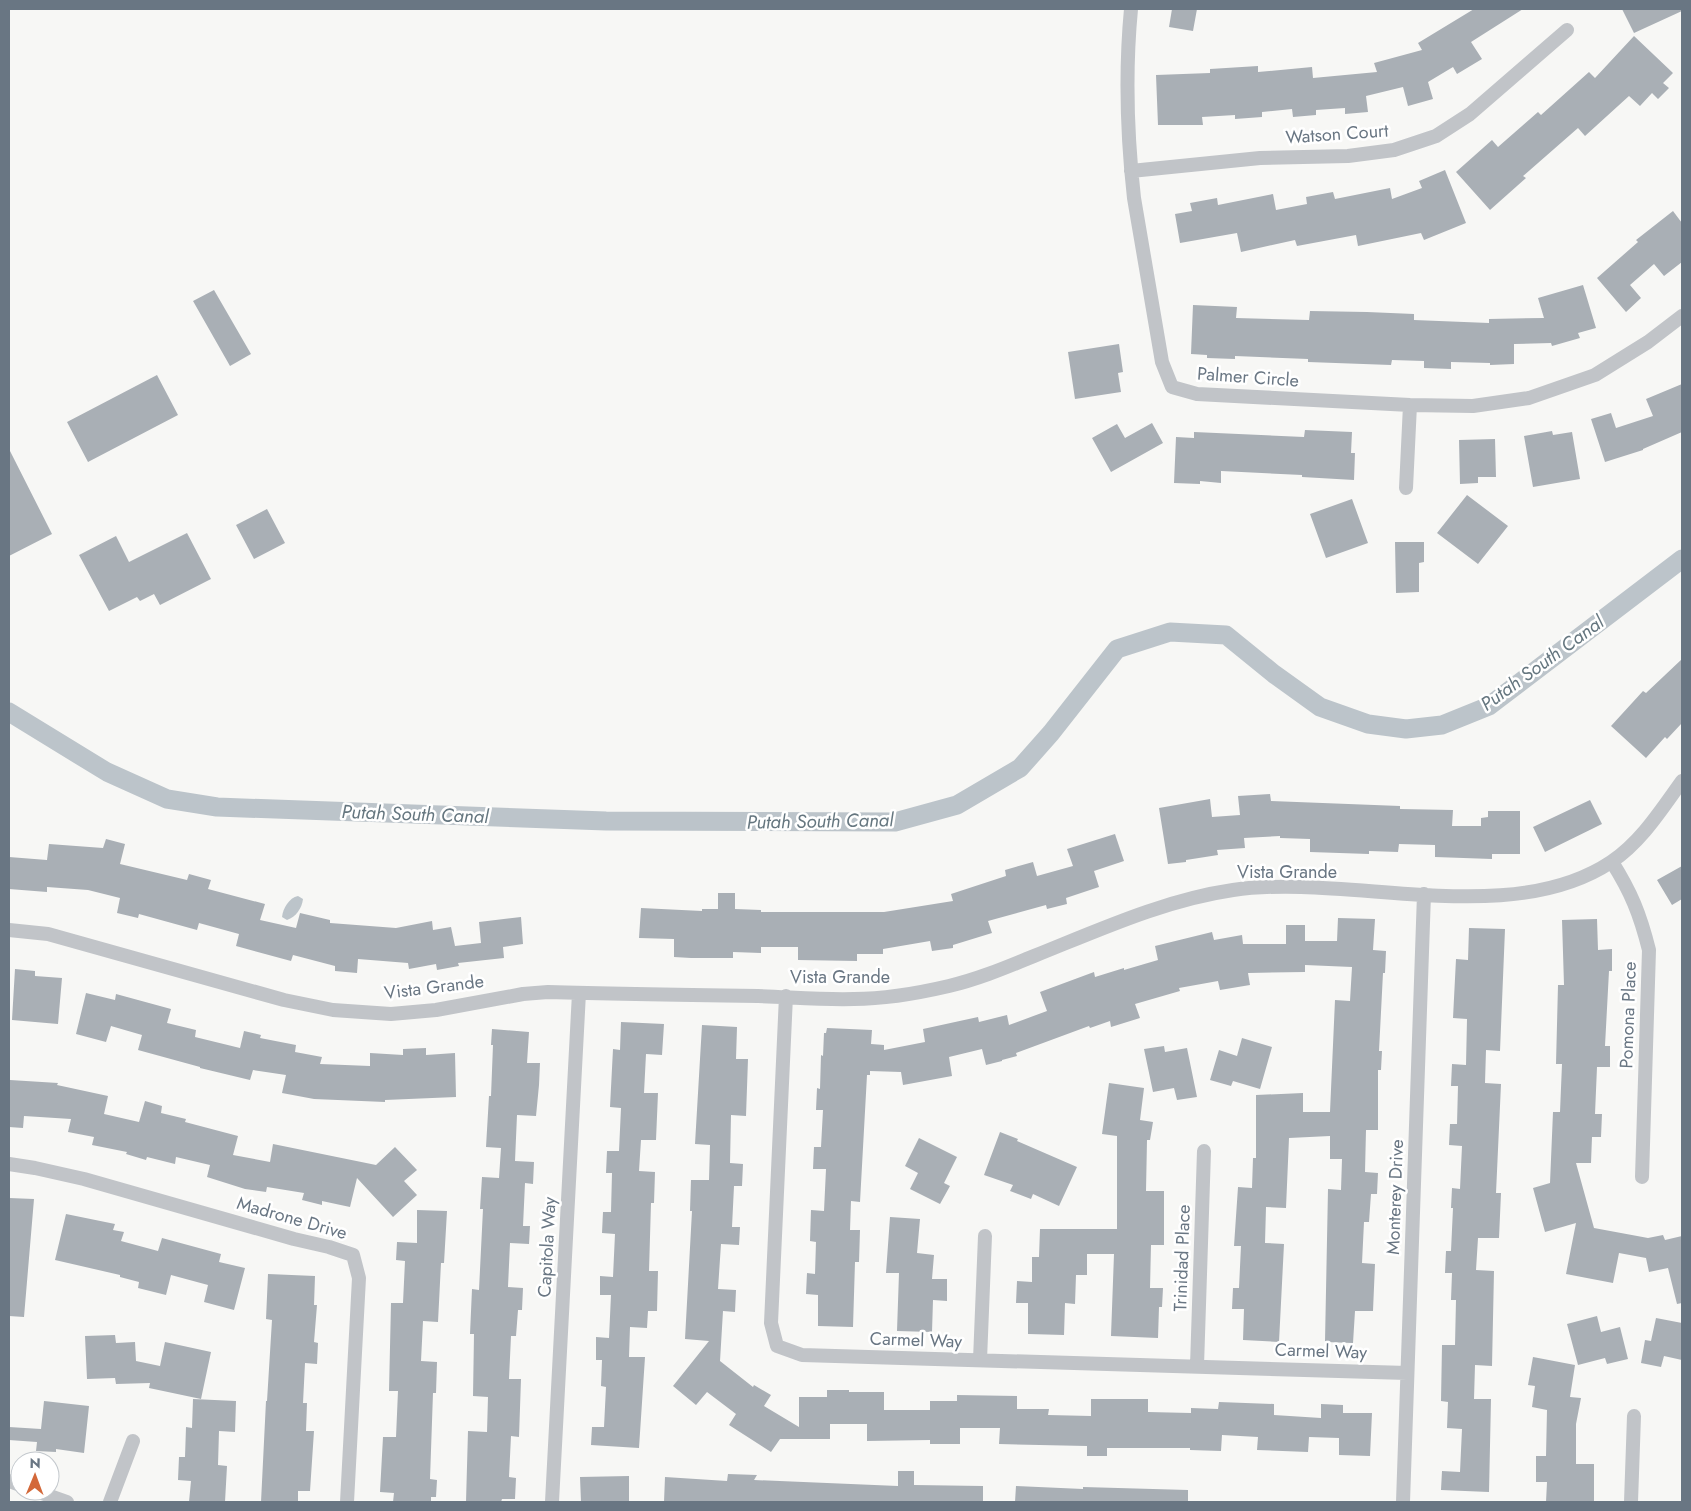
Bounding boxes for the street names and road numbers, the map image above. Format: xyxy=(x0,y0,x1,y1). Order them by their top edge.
street label: Watson Court xyxy=(1285,117,1390,151)
street label: Palmer Circle xyxy=(1196,360,1300,394)
street label: Vista Grande xyxy=(1237,859,1337,885)
street label: Pomona Place xyxy=(1613,961,1643,1069)
street label: Vista Grande xyxy=(790,964,890,990)
street label: Vista Grande xyxy=(383,968,485,1006)
street label: Monterey Drive xyxy=(1380,1139,1410,1255)
street label: Madrone Drive xyxy=(234,1190,350,1246)
street label: Capitola Way xyxy=(531,1196,563,1298)
street label: Trinidad Place xyxy=(1167,1204,1197,1312)
street label: Carmel Way xyxy=(869,1325,963,1355)
street label: Carmel Way xyxy=(1274,1336,1368,1366)

